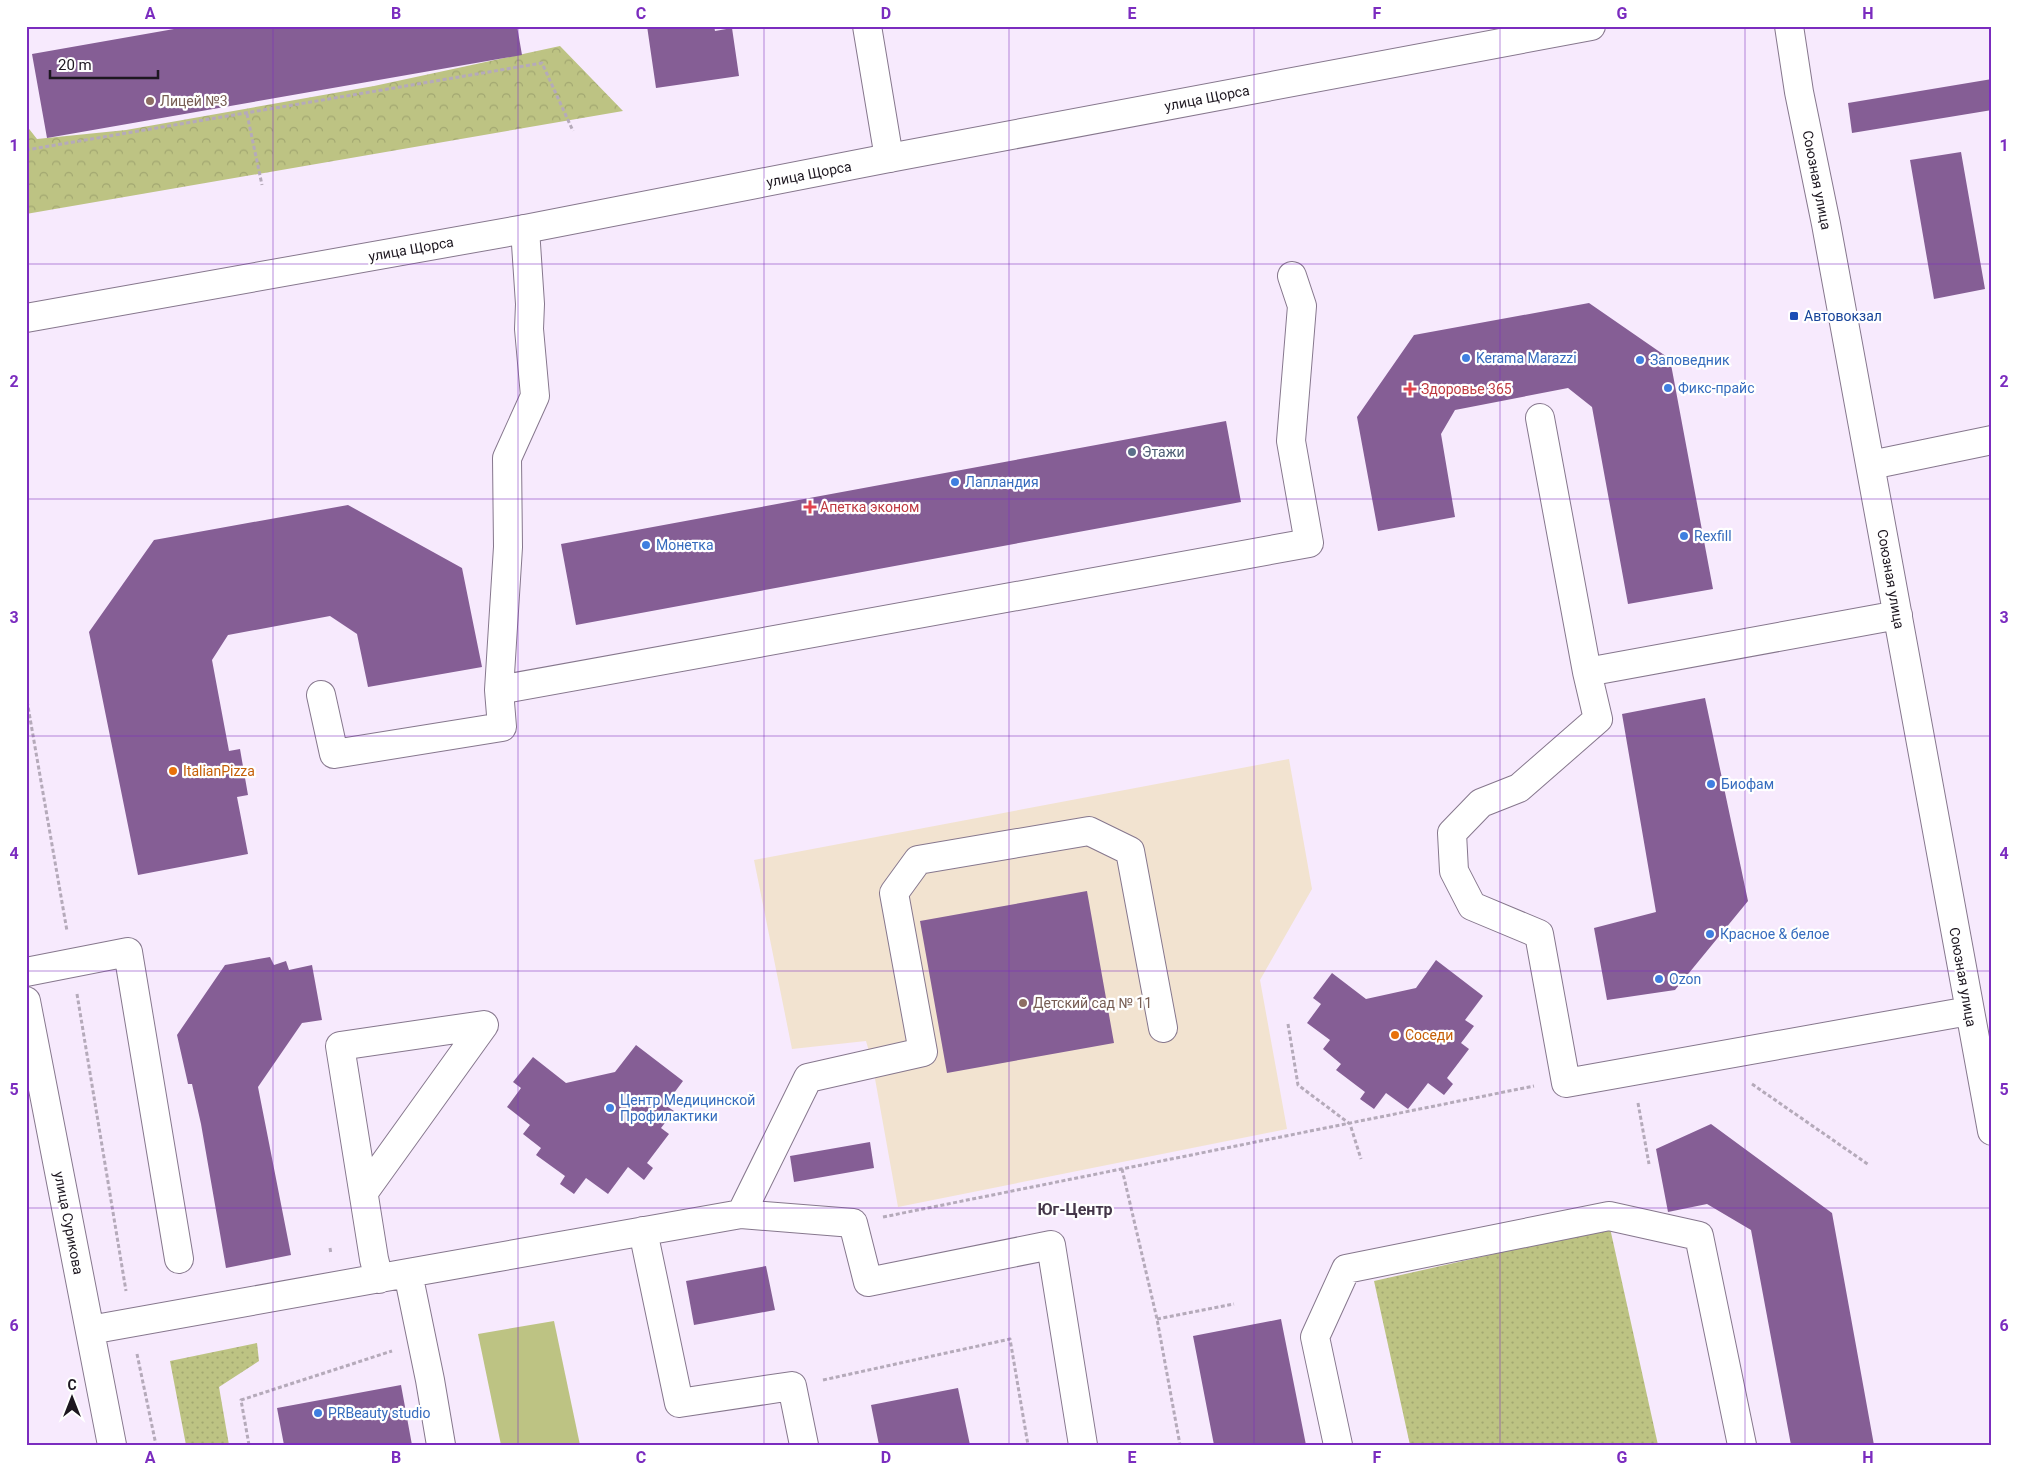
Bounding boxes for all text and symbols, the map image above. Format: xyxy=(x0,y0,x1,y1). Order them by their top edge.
text: A xyxy=(145,4,156,23)
text: B xyxy=(391,4,401,23)
text: C xyxy=(636,4,646,23)
text: D xyxy=(881,4,891,23)
text: E xyxy=(1128,4,1137,23)
text: F xyxy=(1373,4,1382,23)
text: G xyxy=(1617,4,1628,23)
text: H xyxy=(1862,4,1874,23)
scale bar xyxy=(50,48,158,80)
text: 20 m xyxy=(58,56,92,74)
street label: улица Щорса xyxy=(1163,82,1251,114)
place label: Лицей №3 xyxy=(160,93,228,109)
marker: Лицей №3 xyxy=(144,95,156,107)
street label: Союзная улица xyxy=(1800,129,1834,231)
text: 1 xyxy=(9,136,19,155)
text: 1 xyxy=(1999,136,2009,155)
street label: улица Щорса xyxy=(765,158,853,190)
street label: улица Щорса xyxy=(367,234,455,264)
place label: Автовокзал xyxy=(1804,308,1882,324)
marker: Автовокзал xyxy=(1788,310,1800,322)
place label: Kerama Marazzi xyxy=(1476,350,1577,366)
marker: Kerama Marazzi xyxy=(1460,352,1472,364)
place label: Заповедник xyxy=(1650,352,1730,368)
marker: Заповедник xyxy=(1634,354,1646,366)
text: 2 xyxy=(9,372,19,391)
text: 2 xyxy=(1999,372,2009,391)
place label: Фикс-прайс xyxy=(1678,380,1755,396)
place label: Здоровье 365 xyxy=(1421,381,1512,397)
marker: Здоровье 365 xyxy=(1403,382,1417,396)
marker: Фикс-прайс xyxy=(1662,382,1674,394)
place label: Этажи xyxy=(1142,444,1185,460)
marker: Этажи xyxy=(1126,446,1138,458)
place label: Лапландия xyxy=(965,474,1039,490)
marker: Лапландия xyxy=(949,476,961,488)
place label: Апетка эконом xyxy=(820,499,919,515)
marker: Апетка эконом xyxy=(804,501,816,513)
place label: Rexfill xyxy=(1694,528,1732,544)
street label: Союзная улица xyxy=(1874,528,1908,630)
marker: Rexfill xyxy=(1678,530,1690,542)
place label: Монетка xyxy=(656,537,714,553)
marker: Монетка xyxy=(640,539,652,551)
text: 3 xyxy=(9,608,19,627)
text: 3 xyxy=(1999,608,2009,627)
place label: ItalianPizza xyxy=(183,763,255,779)
marker: ItalianPizza xyxy=(167,765,179,777)
place label: Биофам xyxy=(1721,776,1774,792)
marker: Биофам xyxy=(1705,778,1717,790)
text: 4 xyxy=(9,844,19,863)
text: 4 xyxy=(1999,844,2009,863)
place label: Красное & белое xyxy=(1720,926,1829,942)
street label: Союзная улица xyxy=(1946,926,1980,1028)
marker: Красное & белое xyxy=(1704,928,1716,940)
place label: Ozon xyxy=(1669,971,1701,987)
marker: Ozon xyxy=(1653,973,1665,985)
place label: Детский сад № 11 xyxy=(1033,995,1152,1011)
marker: Детский сад № 11 xyxy=(1017,997,1029,1009)
place label: Соседи xyxy=(1405,1027,1453,1043)
marker: Соседи xyxy=(1389,1029,1401,1041)
text: 5 xyxy=(9,1080,19,1099)
text: 5 xyxy=(1999,1080,2009,1099)
place label: Центр Медицинской Профилактики xyxy=(620,1092,755,1124)
marker: Центр Медицинской Профилактики xyxy=(604,1102,616,1114)
street label: улица Сурикова xyxy=(51,1170,87,1276)
district label: Юг-Центр xyxy=(1037,1200,1113,1219)
text: 6 xyxy=(9,1316,19,1335)
text: 6 xyxy=(1999,1316,2009,1335)
north arrow xyxy=(48,1374,98,1424)
text: С xyxy=(67,1377,77,1393)
place label: PRBeauty studio xyxy=(328,1405,430,1421)
marker: PRBeauty studio xyxy=(312,1407,324,1419)
text: A xyxy=(145,1448,156,1467)
text: B xyxy=(391,1448,401,1467)
text: C xyxy=(636,1448,646,1467)
text: D xyxy=(881,1448,891,1467)
text: E xyxy=(1128,1448,1137,1467)
text: F xyxy=(1373,1448,1382,1467)
text: G xyxy=(1617,1448,1628,1467)
text: H xyxy=(1862,1448,1874,1467)

